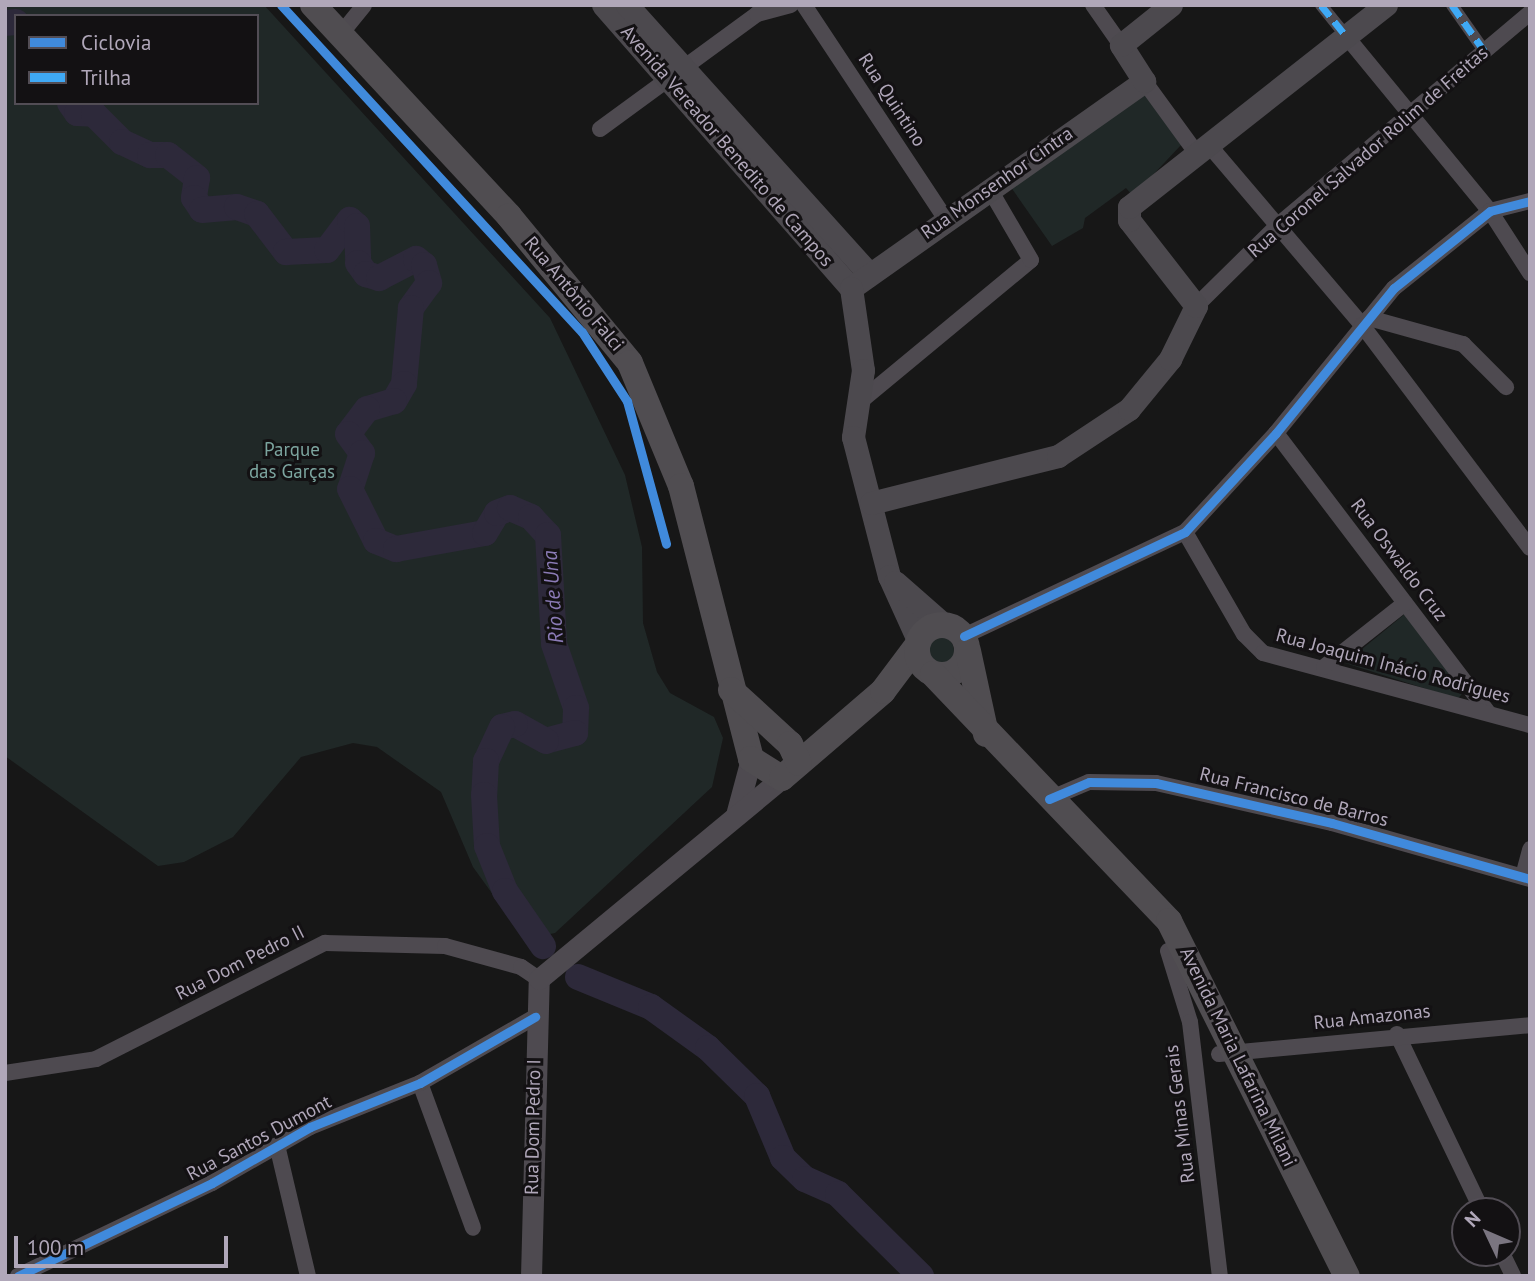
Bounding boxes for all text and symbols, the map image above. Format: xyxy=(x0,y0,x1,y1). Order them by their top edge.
legend xyxy=(14,14,259,105)
street label: Avenida Vereador Benedito de Campos xyxy=(616,21,838,271)
text: Ciclovia xyxy=(81,29,151,56)
street label: Rua Coronel Salvador Rolim de Freitas xyxy=(1243,41,1493,263)
street label: Rua Quintino xyxy=(853,49,931,151)
text: Trilha xyxy=(81,64,131,91)
street label: Rua Monsenhor Cintra xyxy=(917,122,1077,244)
street label: Rua Antônio Falci xyxy=(519,232,629,356)
park label: Parque das Garças xyxy=(249,439,335,483)
street label: Rua Oswaldo Cruz xyxy=(1346,494,1452,626)
water label: Rio de Una xyxy=(537,550,569,644)
street label: Rua Joaquim Inácio Rodrigues xyxy=(1273,624,1513,708)
street label: Rua Francisco de Barros xyxy=(1197,763,1391,831)
street label: Rua Dom Pedro II xyxy=(172,921,308,1005)
street label: Avenida Maria Lafarina Milani xyxy=(1175,944,1301,1170)
street label: Rua Amazonas xyxy=(1312,999,1432,1035)
street label: Rua Minas Gerais xyxy=(1160,1044,1200,1184)
street label: Rua Dom Pedro I xyxy=(520,1059,546,1195)
street label: Rua Santos Dumont xyxy=(183,1090,335,1186)
north arrow xyxy=(1451,1197,1521,1267)
text: N xyxy=(1459,1206,1485,1232)
scale bar xyxy=(18,1222,231,1266)
text: 100 m xyxy=(27,1234,84,1261)

